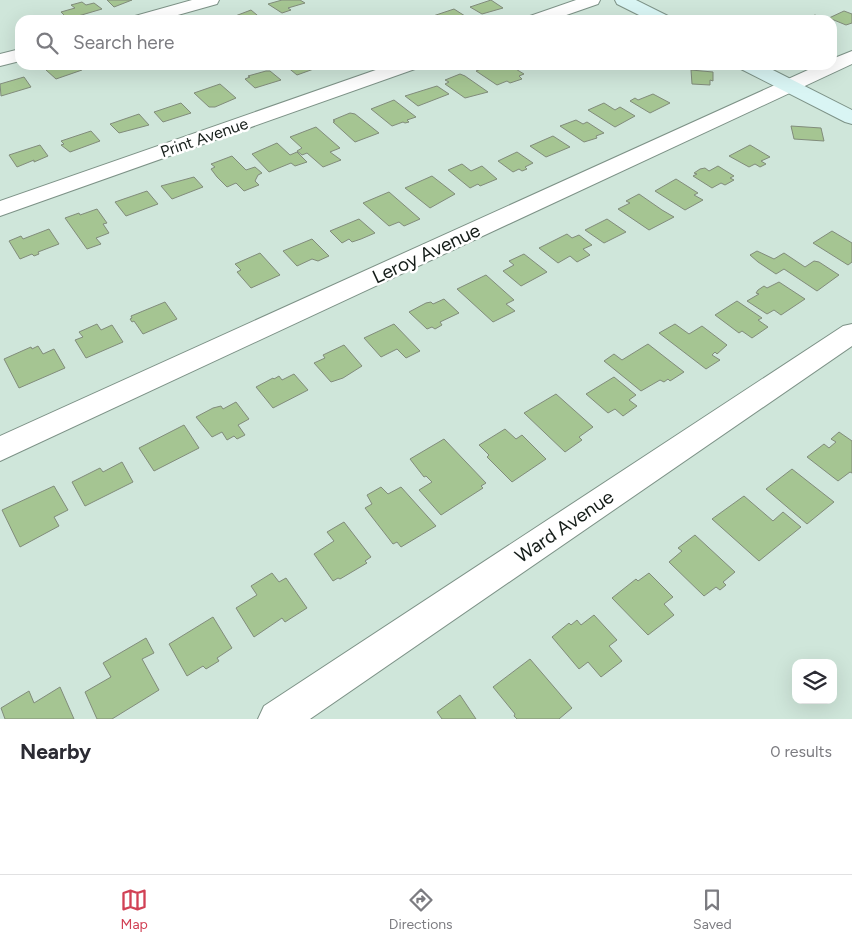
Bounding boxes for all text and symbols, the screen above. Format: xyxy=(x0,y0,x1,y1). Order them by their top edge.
search box xyxy=(15,15,837,70)
icon: search xyxy=(33,29,61,57)
text: Search here xyxy=(73,31,175,54)
street label: Print Avenue xyxy=(158,114,251,161)
street label: Leroy Avenue xyxy=(369,218,484,288)
street label: Ward Avenue xyxy=(511,485,618,568)
map controls xyxy=(792,659,837,704)
button: layers xyxy=(792,659,837,704)
text: Nearby xyxy=(20,739,91,764)
text: 0 results xyxy=(770,742,832,761)
tab: Map xyxy=(120,886,148,933)
tab: Directions xyxy=(389,886,453,933)
tab: Saved xyxy=(693,886,732,933)

